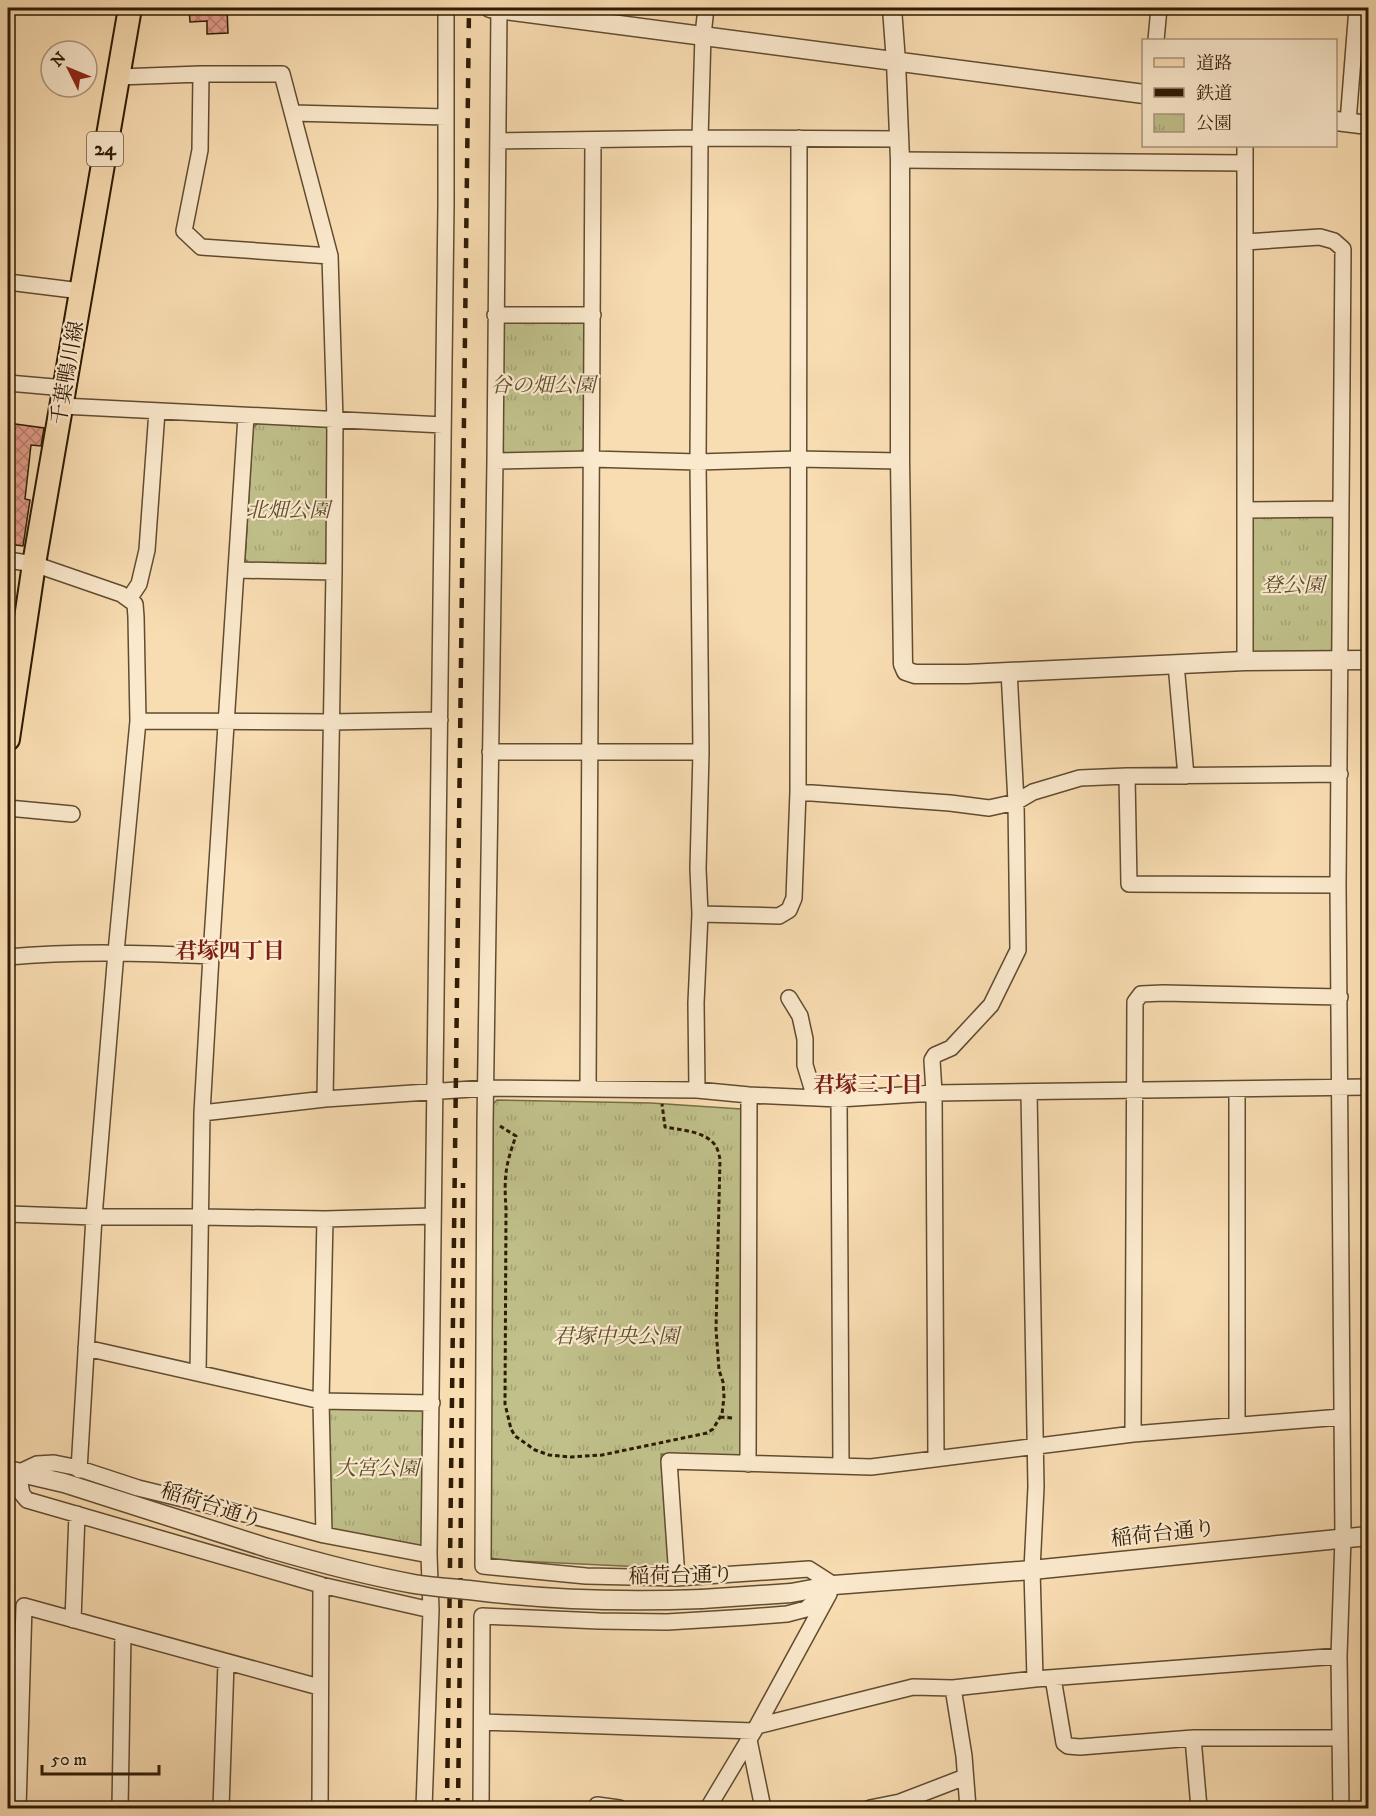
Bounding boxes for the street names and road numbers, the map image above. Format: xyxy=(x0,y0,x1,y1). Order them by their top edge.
road number: 24 xyxy=(87,132,123,166)
street label: 千葉鴨川線 xyxy=(46,319,90,427)
street label: 稲荷台通り xyxy=(157,1477,265,1535)
street label: 稲荷台通り xyxy=(1109,1516,1217,1552)
street label: 稲荷台通り xyxy=(628,1562,734,1590)

